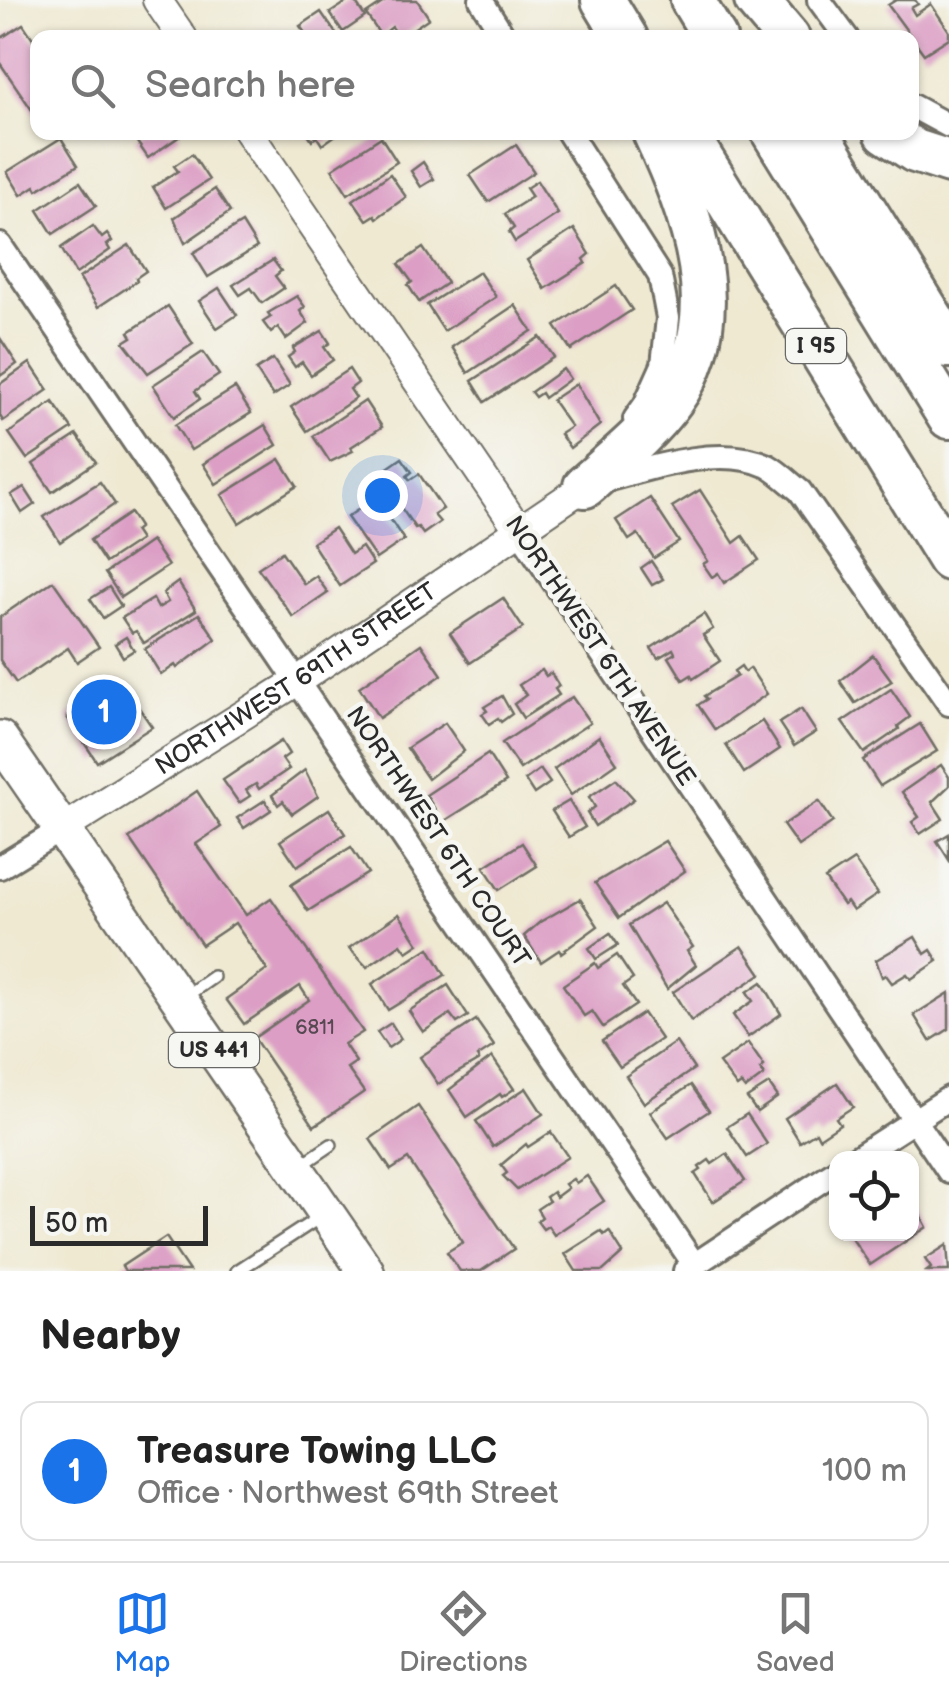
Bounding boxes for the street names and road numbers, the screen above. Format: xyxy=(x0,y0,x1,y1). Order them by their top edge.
road number: I 95 xyxy=(786,329,846,363)
street label: NORTHWEST 6TH AVENUE xyxy=(498,510,702,792)
street label: NORTHWEST 69TH STREET xyxy=(150,576,443,782)
street label: NORTHWEST 6TH COURT xyxy=(339,701,537,973)
road number: US 441 xyxy=(169,1033,259,1067)

